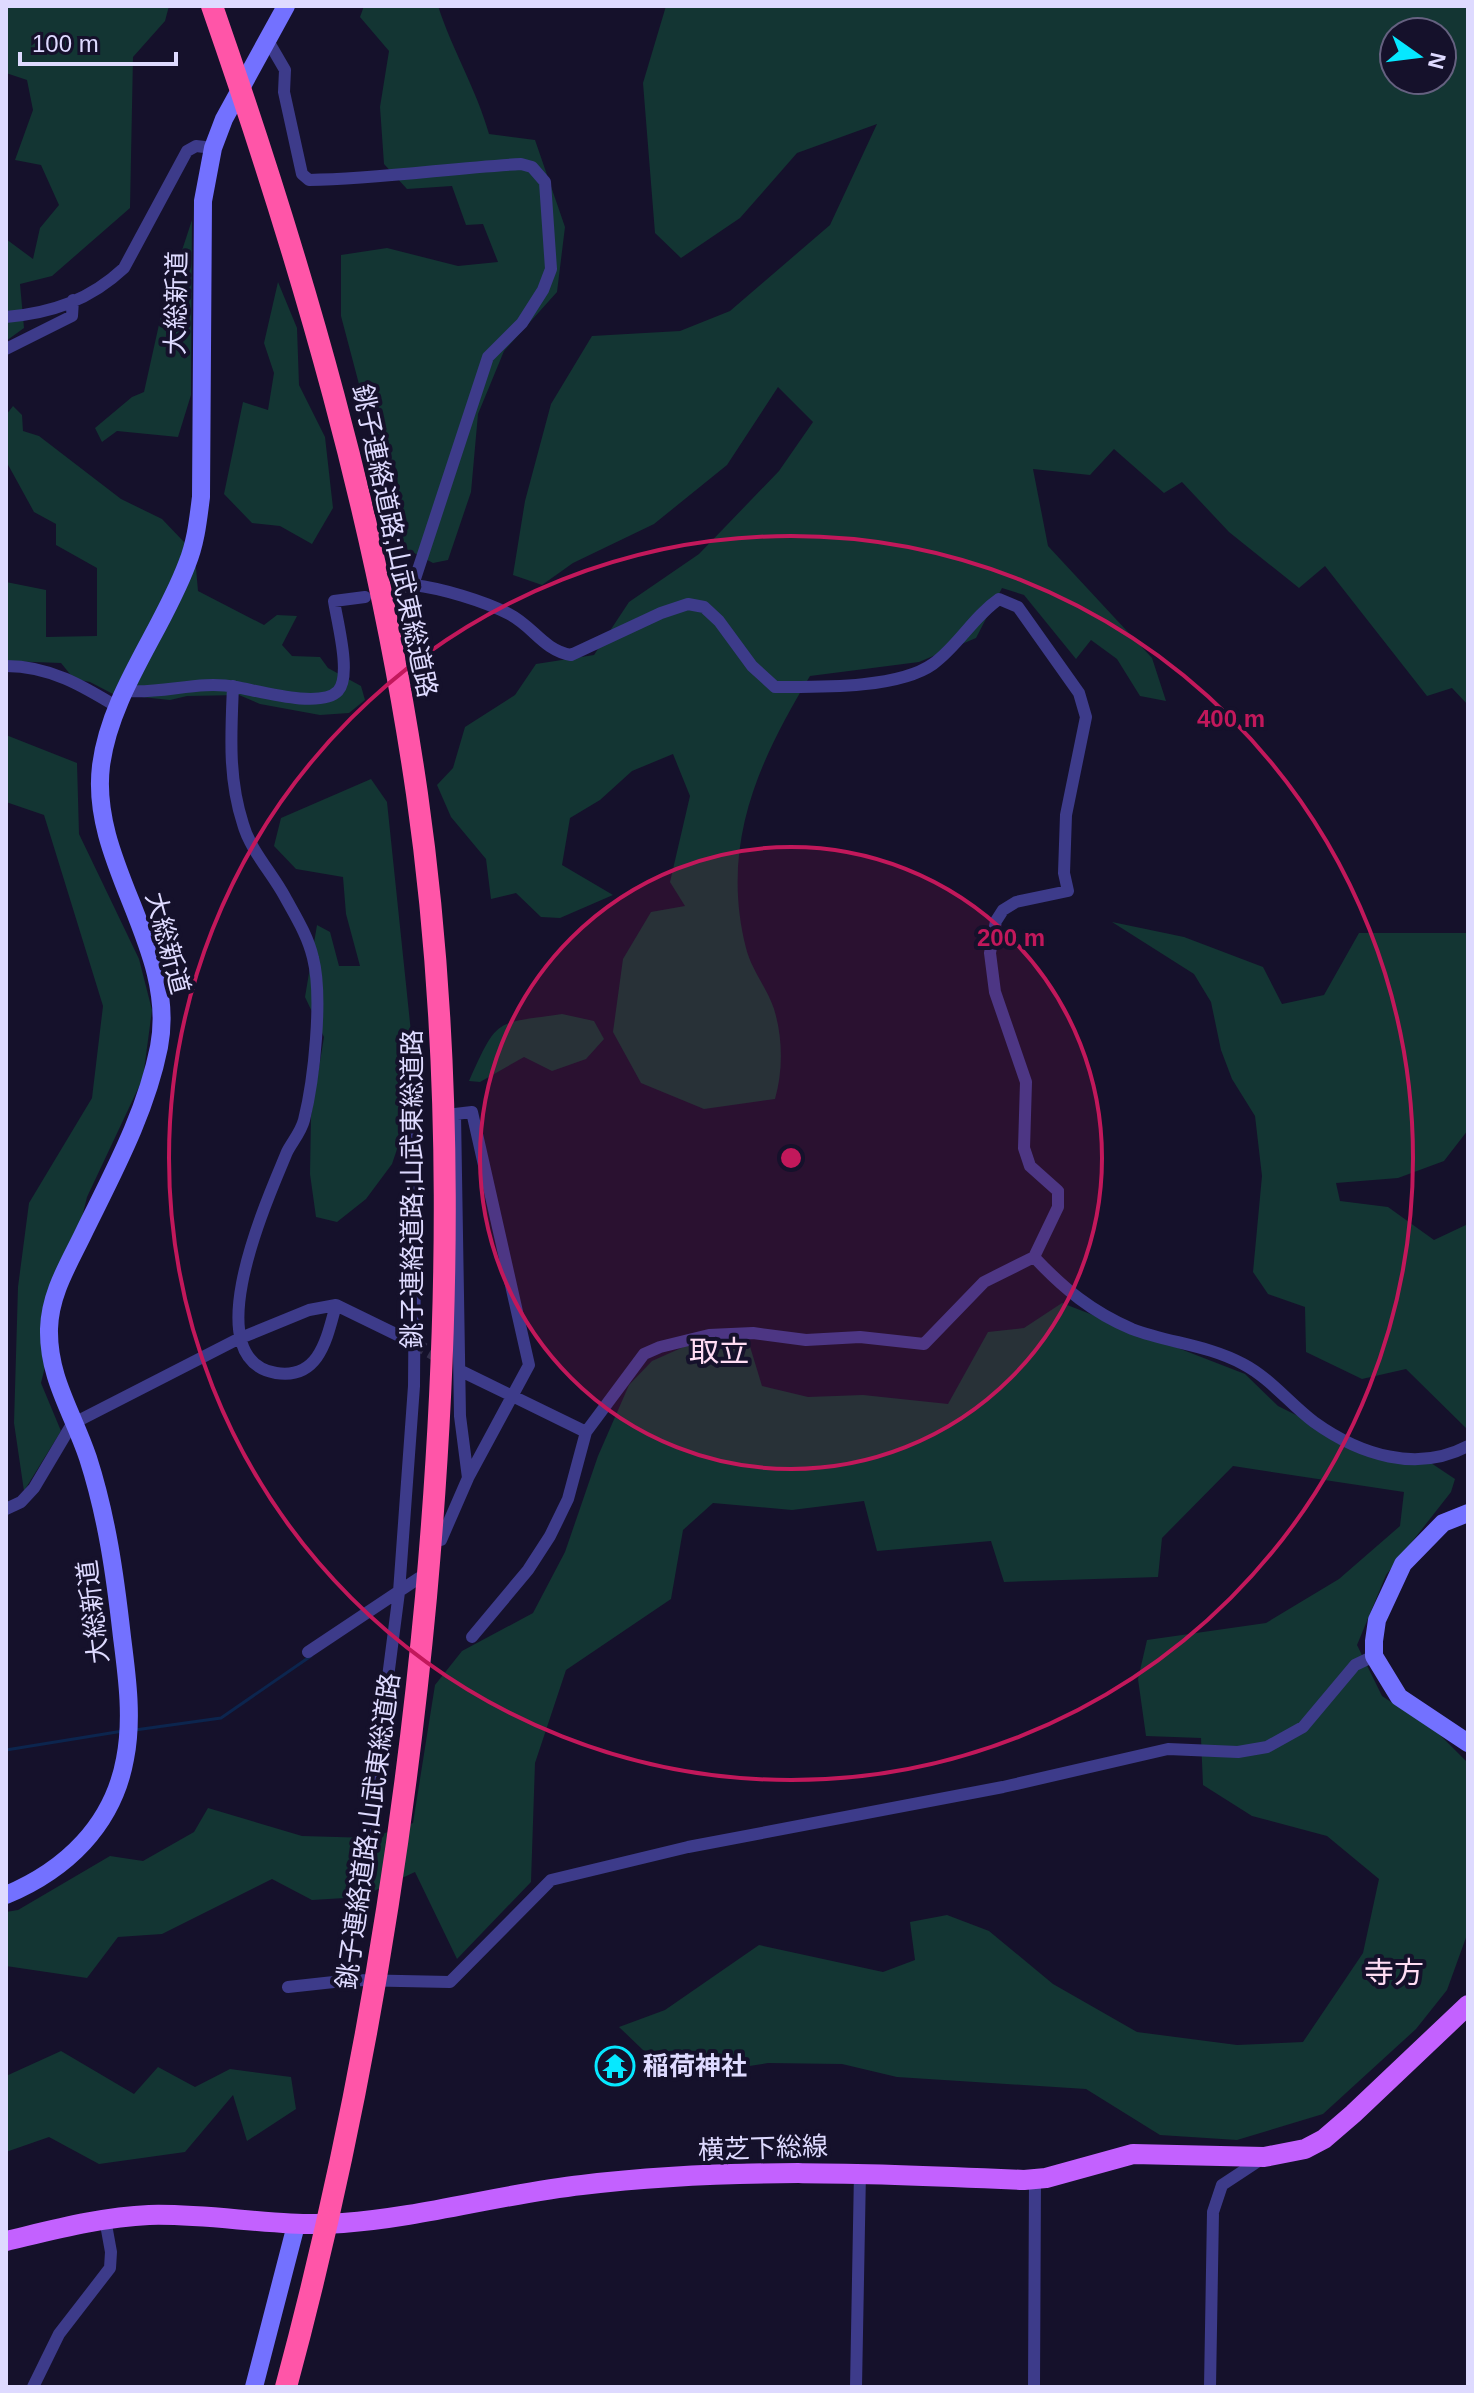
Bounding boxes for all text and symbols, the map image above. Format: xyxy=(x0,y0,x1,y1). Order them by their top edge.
scale bar xyxy=(20,16,176,66)
north arrow xyxy=(1378,16,1458,96)
text: 100 m xyxy=(32,30,99,57)
text: N xyxy=(1423,50,1451,71)
street label: 大総新道 xyxy=(160,251,192,355)
street label: 銚子連絡道路;山武東総道路 xyxy=(347,382,443,700)
text: 400 m xyxy=(1197,705,1265,732)
street label: 大総新道 xyxy=(140,889,196,997)
text: 200 m xyxy=(977,924,1045,951)
street label: 銚子連絡道路;山武東総道路 xyxy=(397,1029,427,1349)
centre of rings xyxy=(777,1144,805,1172)
district label: 取立 xyxy=(689,1335,749,1368)
street label: 大総新道 xyxy=(72,1559,114,1665)
street label: 銚子連絡道路;山武東総道路 xyxy=(331,1671,405,1991)
district label: 寺方 xyxy=(1364,1956,1424,1989)
temple icon: 稲荷神社 xyxy=(594,2045,636,2087)
place label: 稲荷神社 xyxy=(643,2051,747,2081)
street label: 横芝下総線 xyxy=(698,2131,828,2165)

